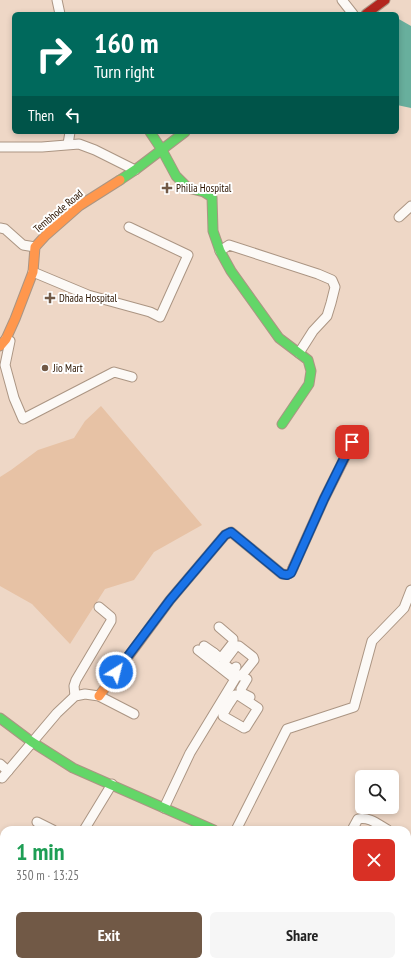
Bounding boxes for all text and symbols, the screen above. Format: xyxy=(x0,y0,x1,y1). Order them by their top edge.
text: 160 m xyxy=(94,24,158,61)
icon: right xyxy=(28,28,80,80)
text: Turn right xyxy=(94,60,154,83)
icon: left xyxy=(62,104,84,126)
text: Then xyxy=(28,106,54,125)
place label: Philia Hospital xyxy=(176,181,232,195)
marker: Philia Hospital xyxy=(161,182,173,194)
street label: Tembhode Road xyxy=(30,186,86,236)
place label: Dhada Hospital xyxy=(59,291,117,305)
marker: Dhada Hospital xyxy=(44,292,56,304)
place label: Jio Mart xyxy=(52,361,83,375)
marker: Jio Mart xyxy=(40,363,50,373)
pin xyxy=(335,425,369,459)
icon: arrive xyxy=(341,431,363,453)
position arrow xyxy=(95,651,137,693)
map controls xyxy=(355,770,399,814)
button: search xyxy=(355,770,399,814)
text: 1 min xyxy=(16,836,64,867)
button: close xyxy=(353,839,395,881)
text: 350 m · 13:25 xyxy=(16,867,79,884)
button: Exit xyxy=(16,912,202,958)
button: Share xyxy=(210,912,395,958)

